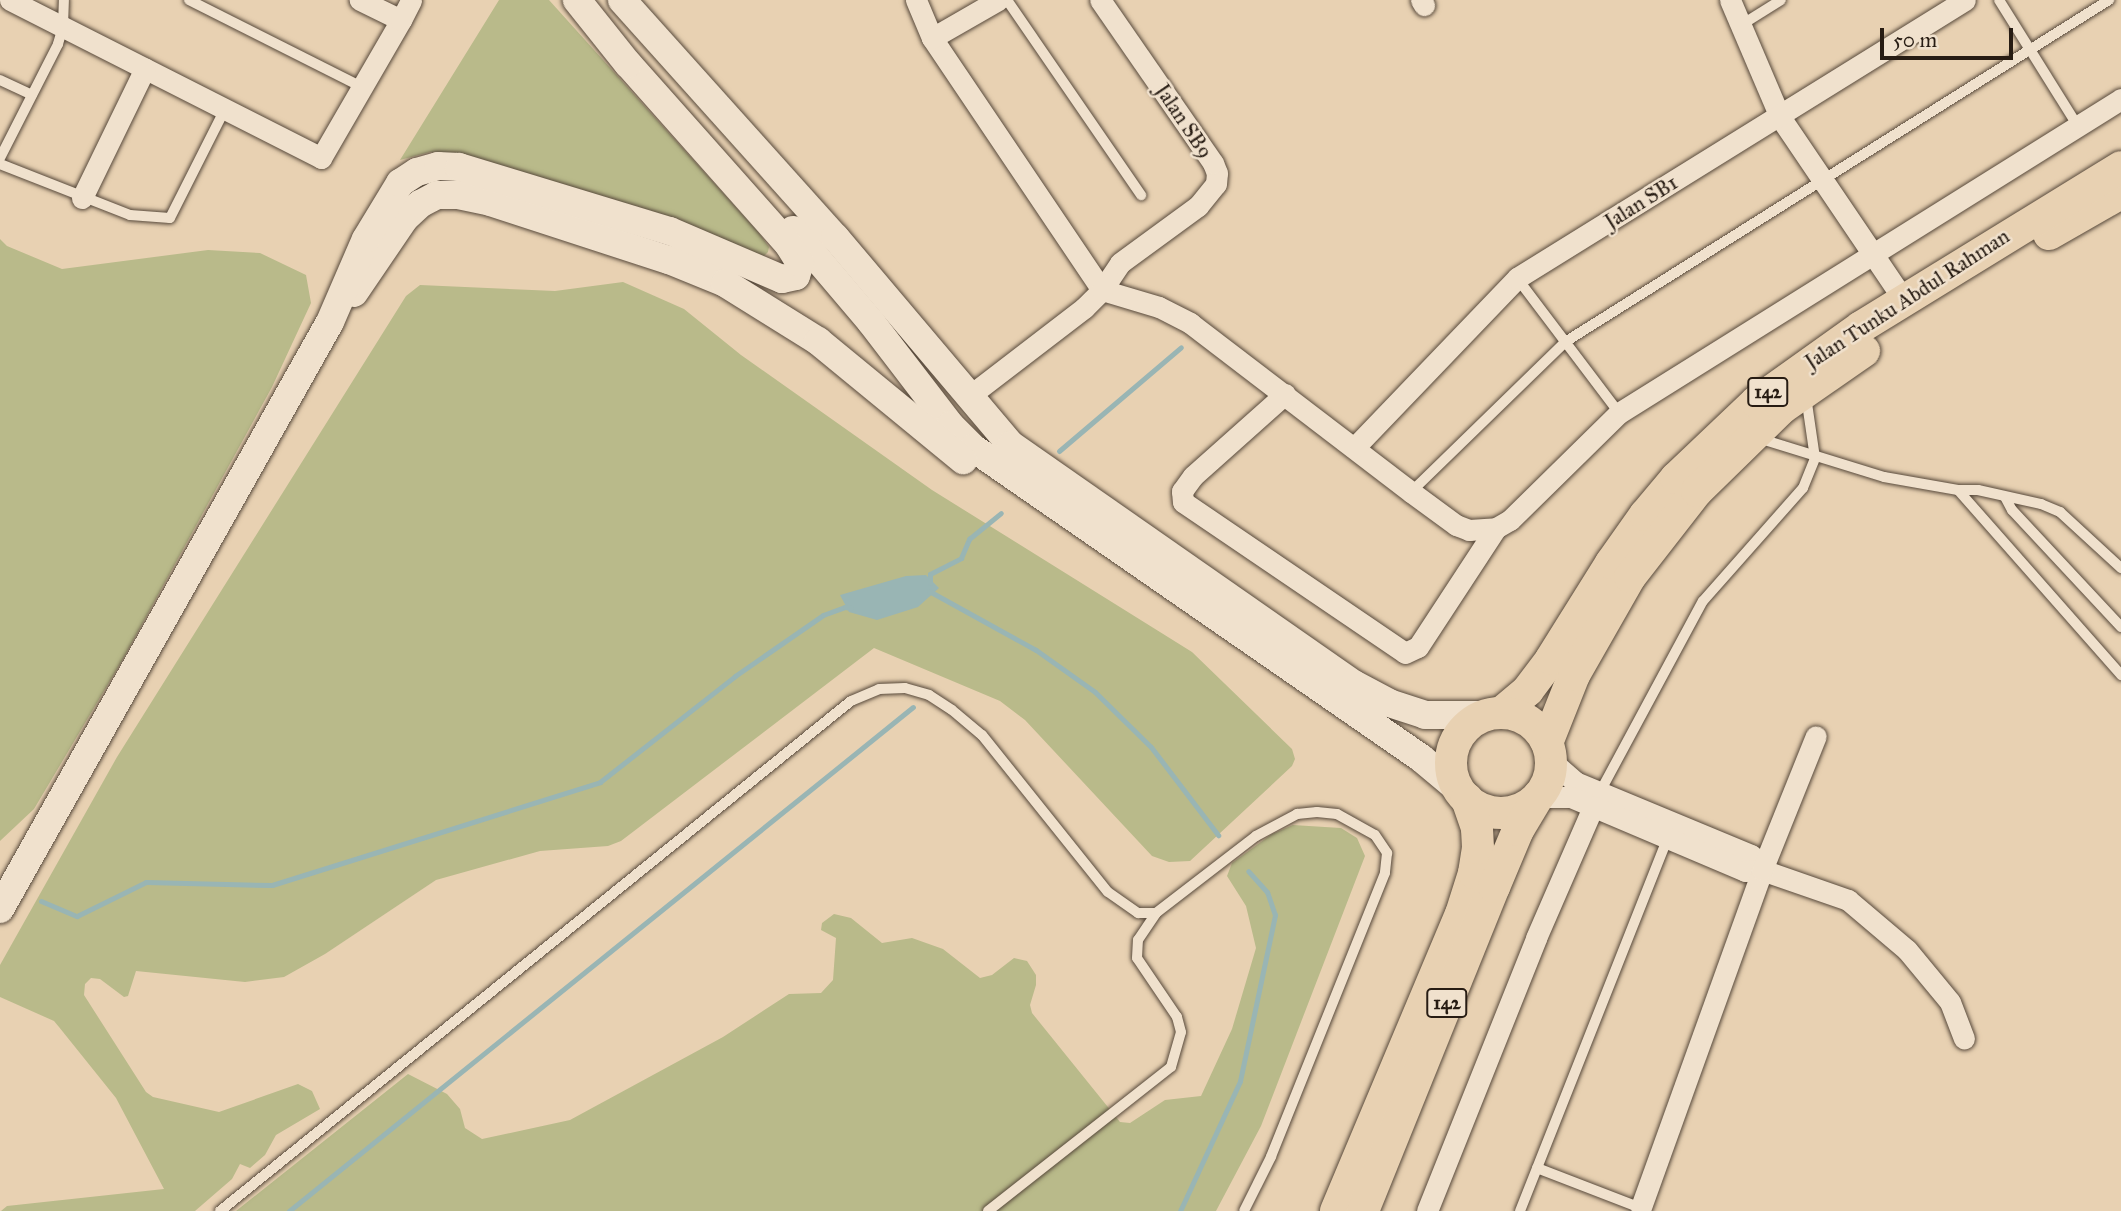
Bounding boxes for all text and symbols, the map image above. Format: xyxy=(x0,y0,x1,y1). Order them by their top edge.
scale bar xyxy=(1883,14,2016,58)
text: 50 m xyxy=(1893,27,1937,53)
street label: Jalan SB9 xyxy=(1150,79,1218,163)
street label: Jalan SB1 xyxy=(1600,170,1682,234)
street label: Jalan Tunku Abdul Rahman xyxy=(1800,223,2014,375)
road number: 142 xyxy=(1747,376,1789,408)
road number: 142 xyxy=(1426,987,1468,1018)

